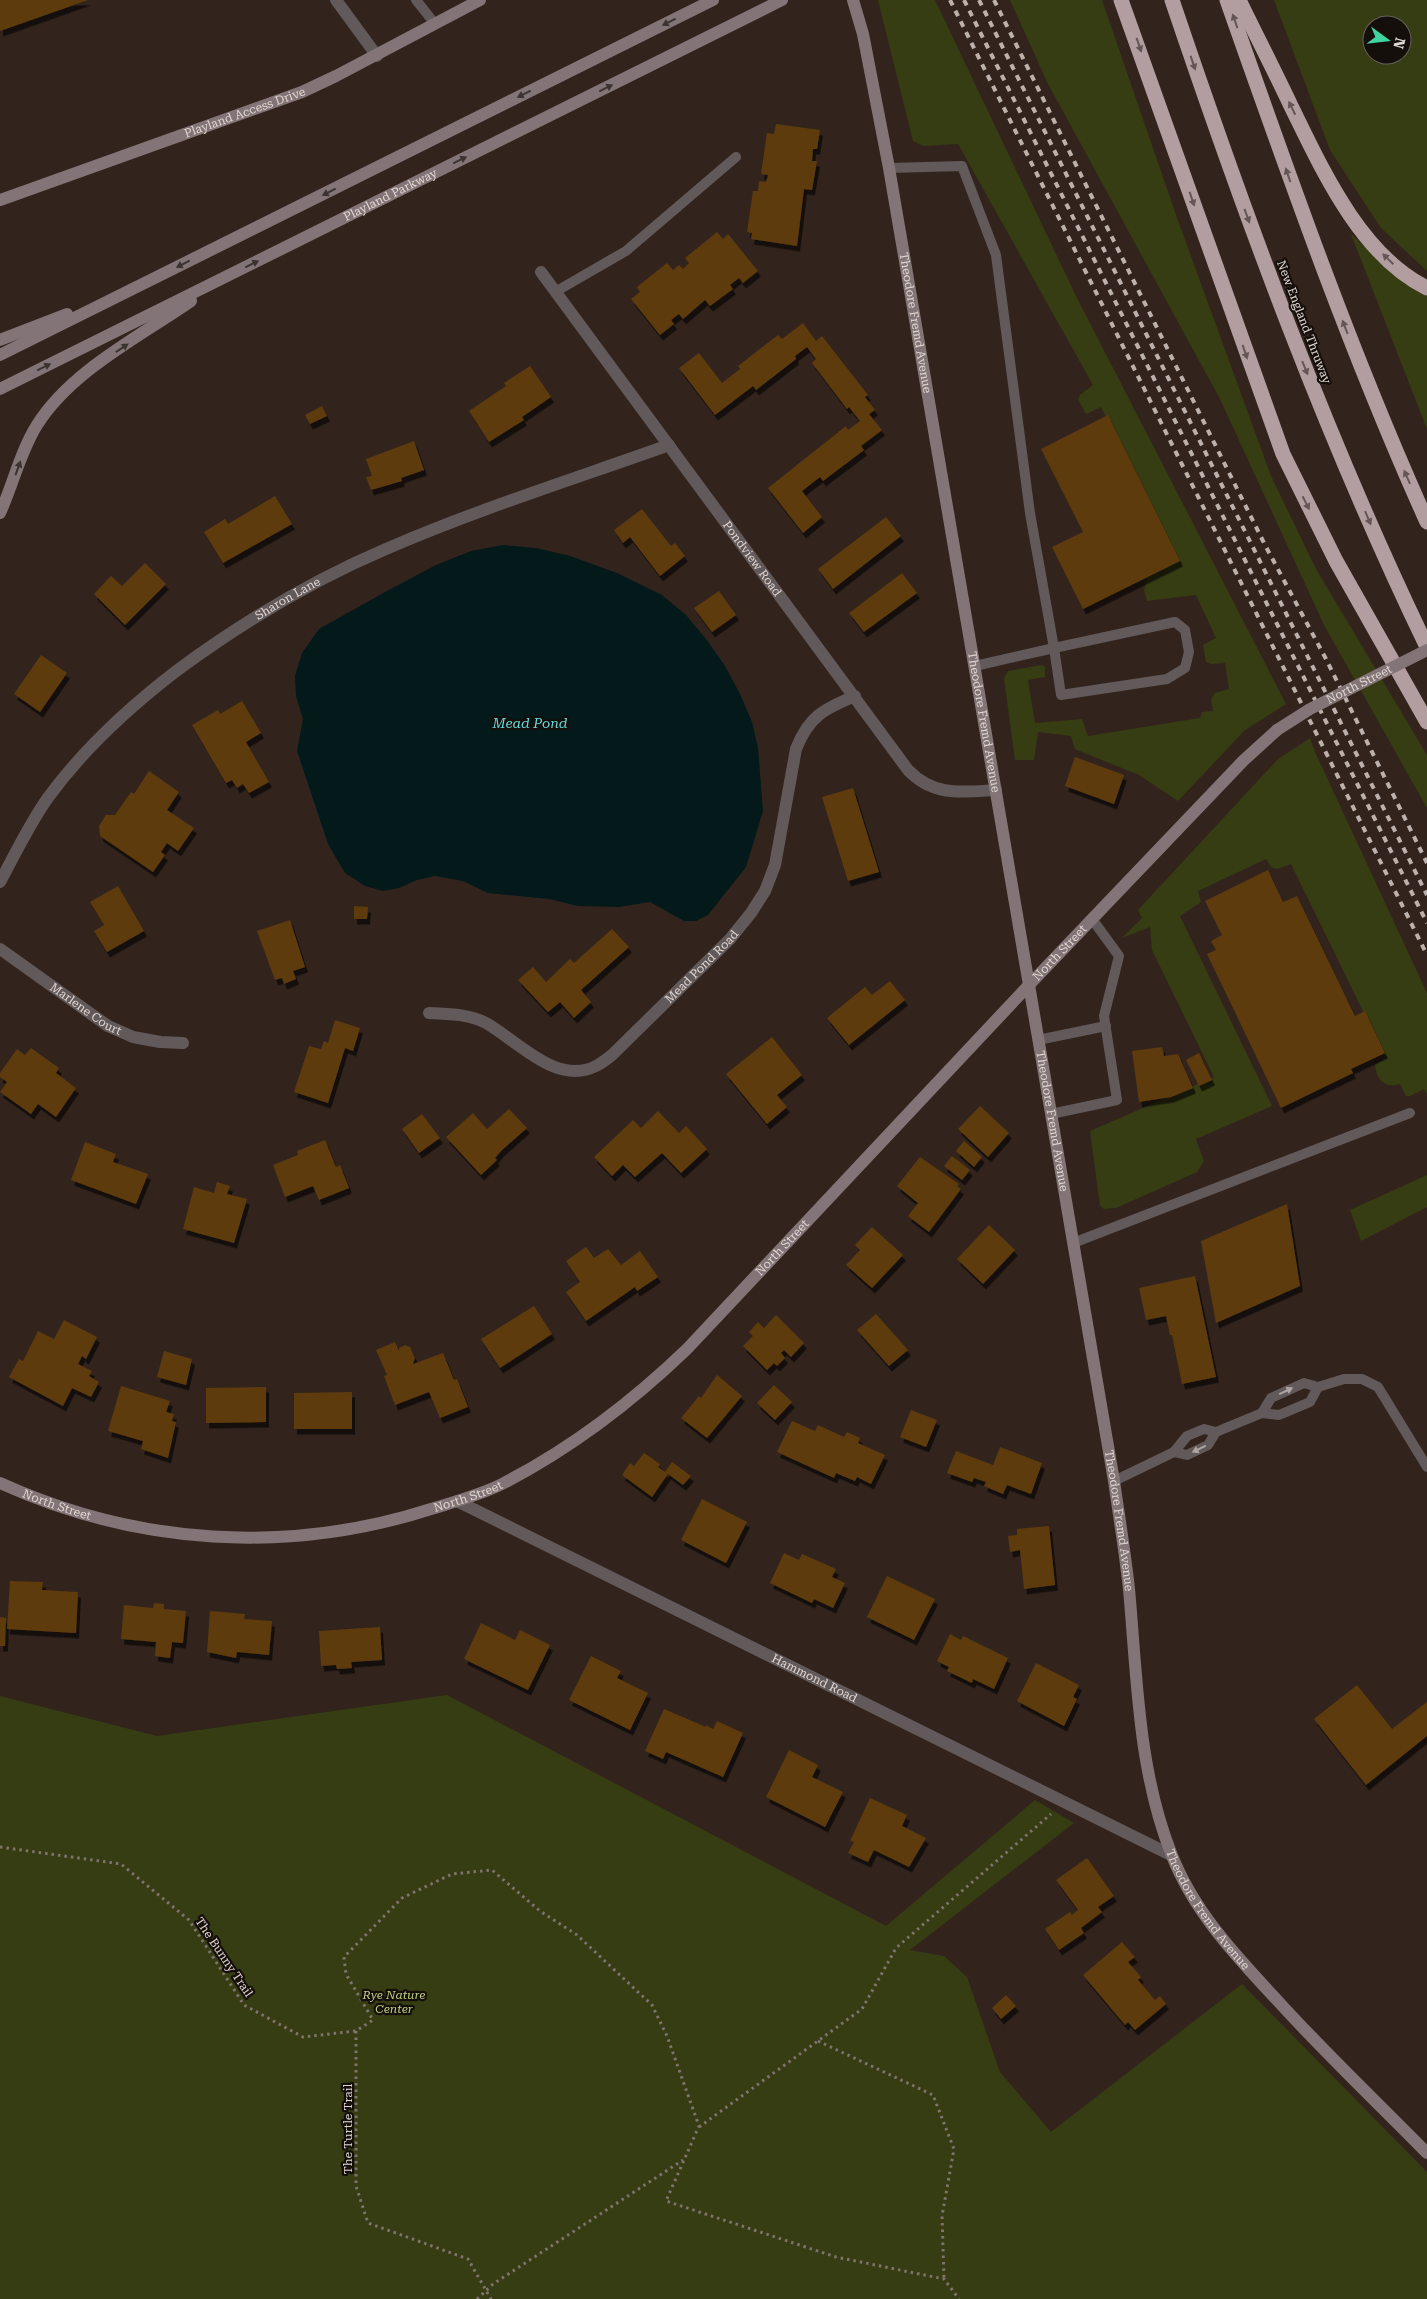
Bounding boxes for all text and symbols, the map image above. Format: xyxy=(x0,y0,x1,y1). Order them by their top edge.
one-way arrow xyxy=(1231,14,1238,29)
north arrow xyxy=(1362,15,1412,65)
one-way arrow xyxy=(662,18,677,26)
text: N xyxy=(1390,36,1409,51)
one-way arrow xyxy=(1135,38,1143,53)
one-way arrow xyxy=(1190,55,1197,70)
street label: Playland Access Drive xyxy=(182,84,308,141)
one-way arrow xyxy=(598,84,613,92)
one-way arrow xyxy=(517,90,531,98)
one-way arrow xyxy=(1288,101,1296,115)
one-way arrow xyxy=(453,156,467,164)
street label: Playland Parkway xyxy=(341,165,440,224)
one-way arrow xyxy=(1284,167,1292,182)
one-way arrow xyxy=(321,188,336,196)
one-way arrow xyxy=(1188,192,1196,207)
one-way arrow xyxy=(1243,209,1251,224)
street label: Theodore Fremd Avenue xyxy=(897,251,935,395)
one-way arrow xyxy=(1382,253,1394,265)
street label: New England Thruway xyxy=(1274,258,1334,387)
one-way arrow xyxy=(245,260,259,268)
one-way arrow xyxy=(176,261,190,269)
one-way arrow xyxy=(1341,319,1349,334)
one-way arrow xyxy=(115,343,128,353)
one-way arrow xyxy=(1242,345,1249,360)
one-way arrow xyxy=(1301,361,1309,376)
one-way arrow xyxy=(37,363,51,371)
one-way arrow xyxy=(14,460,22,475)
one-way arrow xyxy=(1403,470,1411,484)
one-way arrow xyxy=(1302,496,1310,510)
one-way arrow xyxy=(1365,511,1373,525)
street label: Pondview Road xyxy=(720,518,785,599)
street label: Sharon Lane xyxy=(252,574,323,623)
street label: Theodore Fremd Avenue xyxy=(965,651,1003,794)
street label: North Street xyxy=(1324,662,1395,707)
water label: Mead Pond xyxy=(491,715,568,731)
street label: North Street xyxy=(1030,922,1090,984)
street label: Mead Pond Road xyxy=(662,927,741,1006)
street label: Marlene Court xyxy=(47,980,124,1038)
street label: Theodore Fremd Avenue xyxy=(1033,1050,1071,1193)
street label: North Street xyxy=(753,1216,812,1279)
one-way arrow xyxy=(1279,1387,1293,1395)
one-way arrow xyxy=(1191,1445,1206,1454)
street label: Theodore Fremd Avenue xyxy=(1102,1449,1136,1592)
street label: North Street xyxy=(432,1478,505,1515)
street label: North Street xyxy=(20,1486,93,1523)
street label: Hammond Road xyxy=(769,1651,860,1705)
street label: Theodore Fremd Avenue xyxy=(1163,1847,1253,1973)
street label: The Bunny Trail xyxy=(192,1915,256,2000)
park label: Rye Nature Center xyxy=(362,1988,425,2016)
street label: The Turtle Trail xyxy=(341,2083,355,2174)

